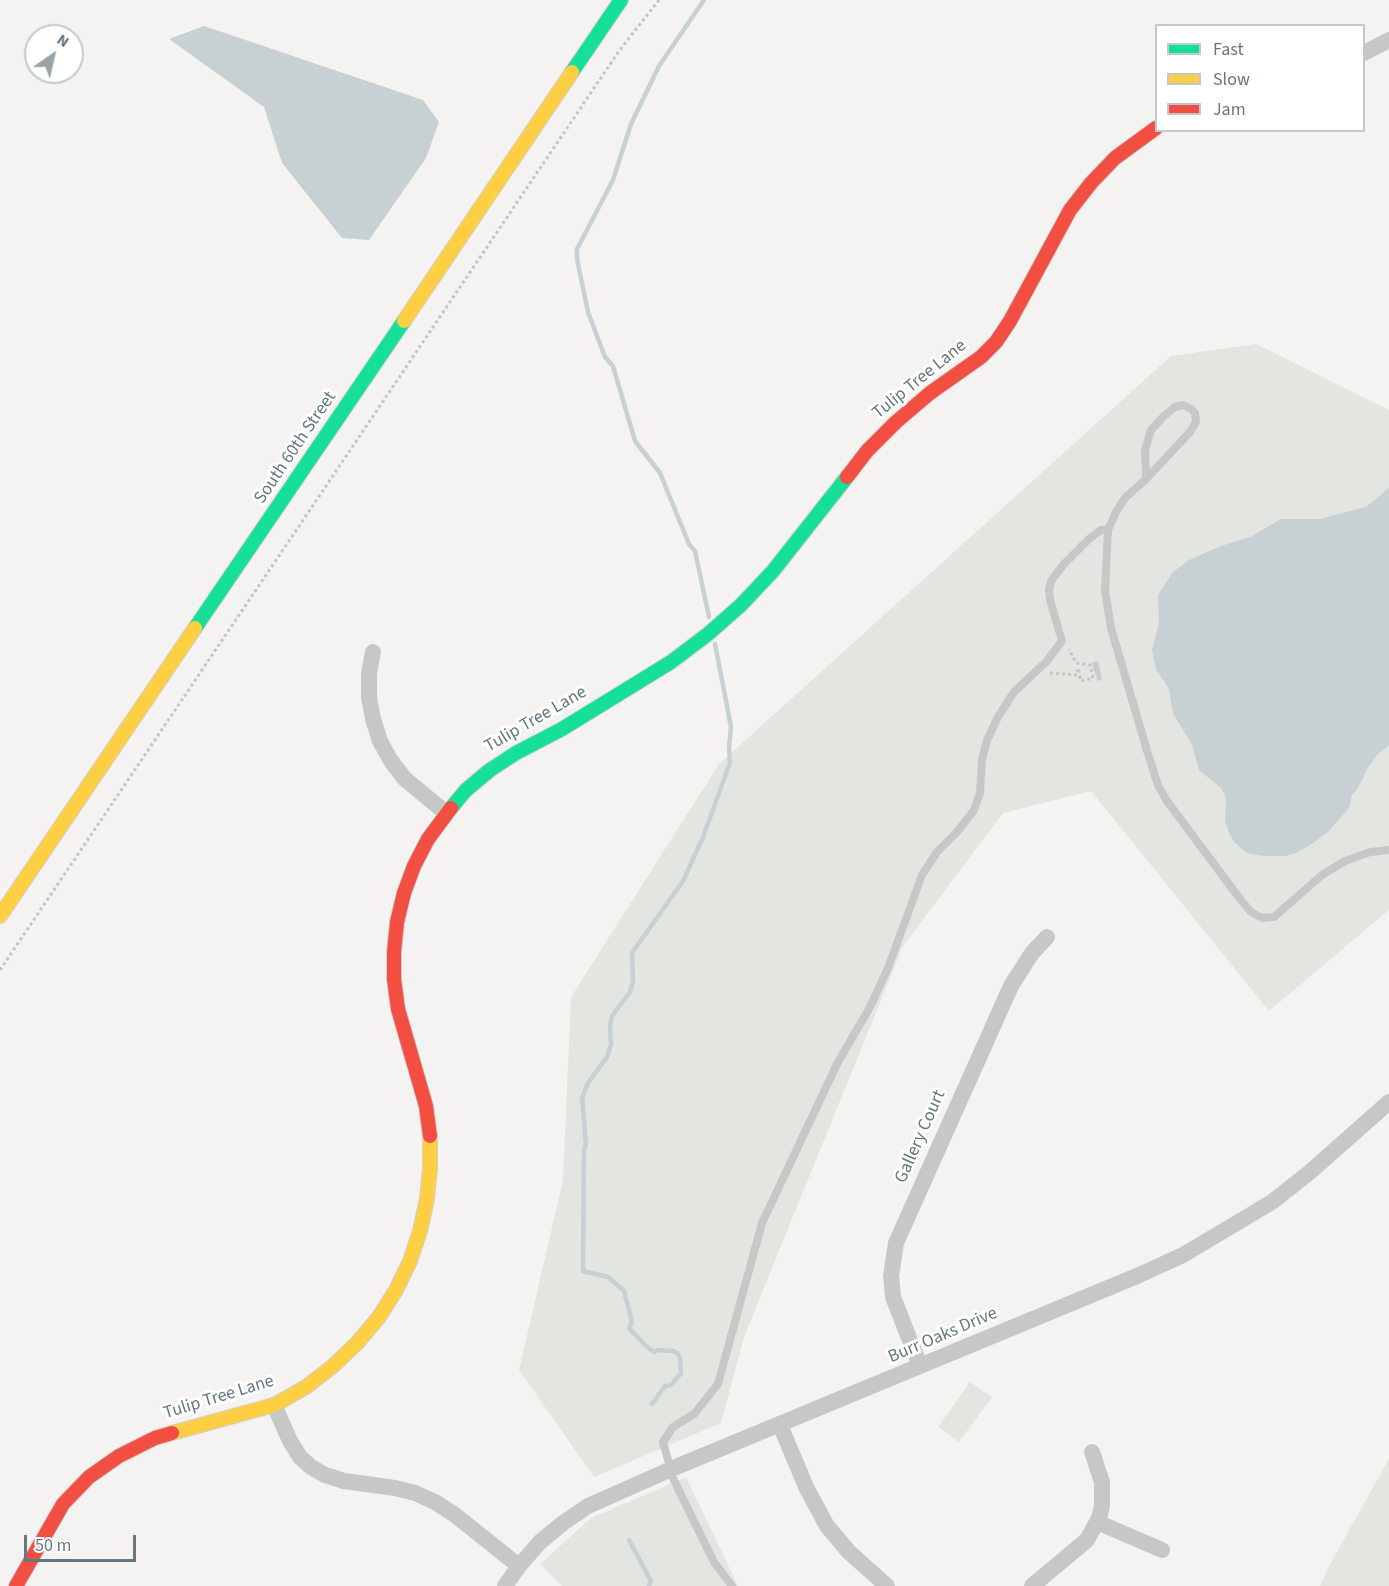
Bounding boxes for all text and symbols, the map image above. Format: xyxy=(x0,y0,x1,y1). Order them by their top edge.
north arrow xyxy=(24,24,84,84)
legend xyxy=(1155,24,1365,132)
text: N xyxy=(52,29,74,53)
text: Fast xyxy=(1213,37,1244,62)
text: Slow xyxy=(1213,67,1250,92)
text: Jam xyxy=(1213,97,1246,122)
street label: Tulip Tree Lane xyxy=(869,336,971,424)
street label: South 60th Street xyxy=(250,388,342,508)
street label: Tulip Tree Lane xyxy=(481,682,591,758)
street label: Gallery Court xyxy=(891,1087,951,1187)
street label: Burr Oaks Drive xyxy=(885,1303,1001,1369)
street label: Tulip Tree Lane xyxy=(161,1371,277,1425)
scale bar xyxy=(27,1523,140,1561)
text: 50 m xyxy=(35,1533,71,1558)

